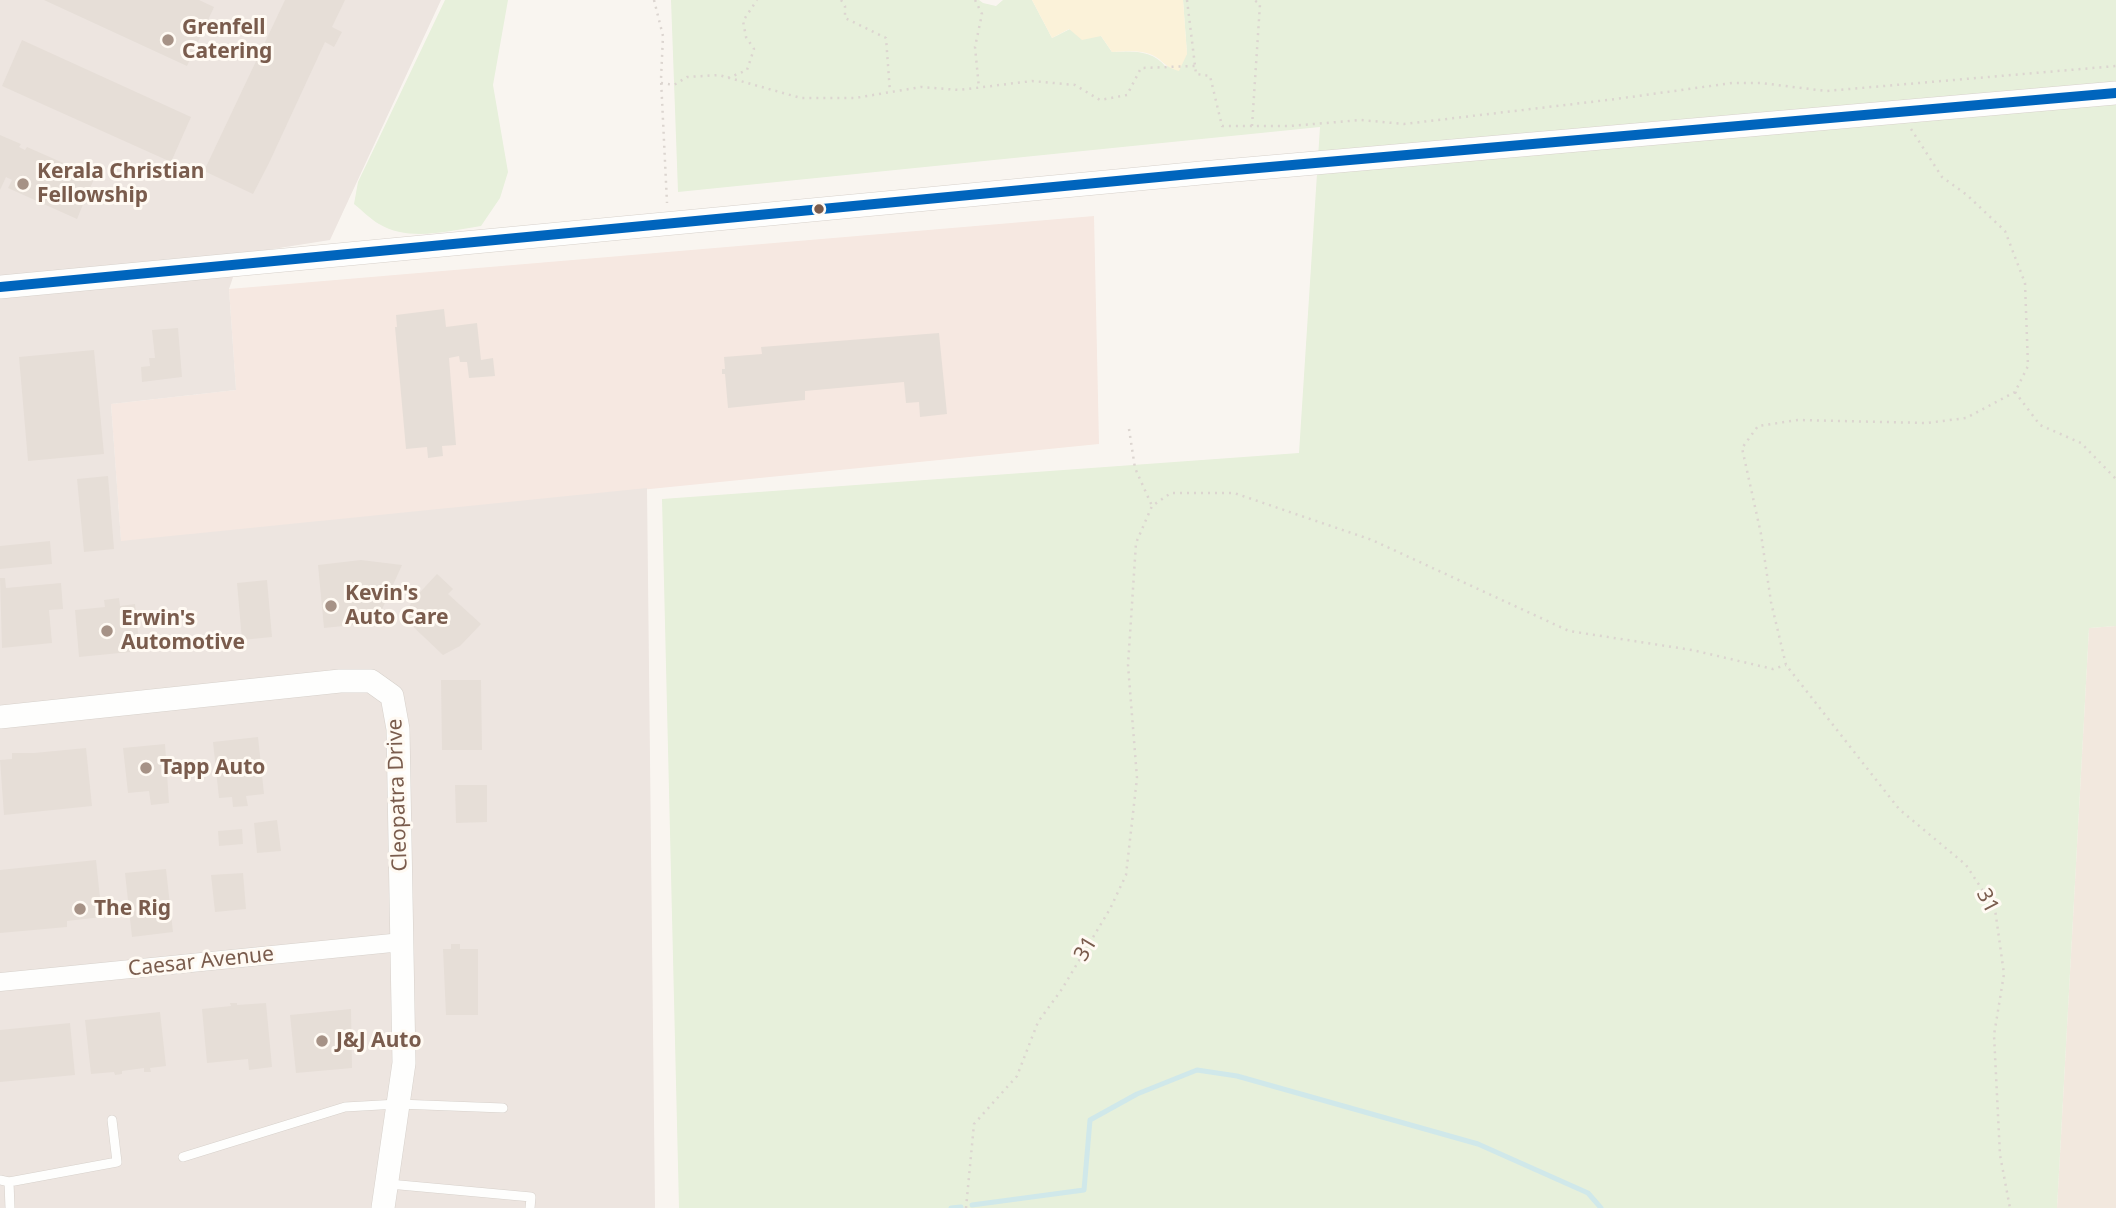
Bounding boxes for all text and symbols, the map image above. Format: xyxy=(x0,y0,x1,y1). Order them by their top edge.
place label: Grenfell Catering xyxy=(182,15,272,65)
marker: Grenfell Catering xyxy=(160,32,176,48)
place label: Kerala Christian Fellowship xyxy=(37,159,204,209)
marker: Kerala Christian Fellowship xyxy=(15,176,31,192)
unlabelled marker xyxy=(812,202,826,216)
place label: Kevin's Auto Care xyxy=(345,581,448,631)
marker: Kevin's Auto Care xyxy=(323,598,339,614)
place label: Erwin's Automotive xyxy=(121,606,245,656)
marker: Erwin's Automotive xyxy=(99,623,115,639)
street label: Cleopatra Drive xyxy=(383,718,413,872)
place label: Tapp Auto xyxy=(160,755,265,781)
marker: Tapp Auto xyxy=(138,760,154,776)
street label: 31 xyxy=(1970,885,2004,917)
place label: The Rig xyxy=(94,896,171,922)
marker: The Rig xyxy=(72,901,88,917)
street label: 31 xyxy=(1069,932,1103,966)
street label: Caesar Avenue xyxy=(127,942,275,982)
place label: J&J Auto xyxy=(336,1028,422,1054)
marker: J&J Auto xyxy=(314,1033,330,1049)

